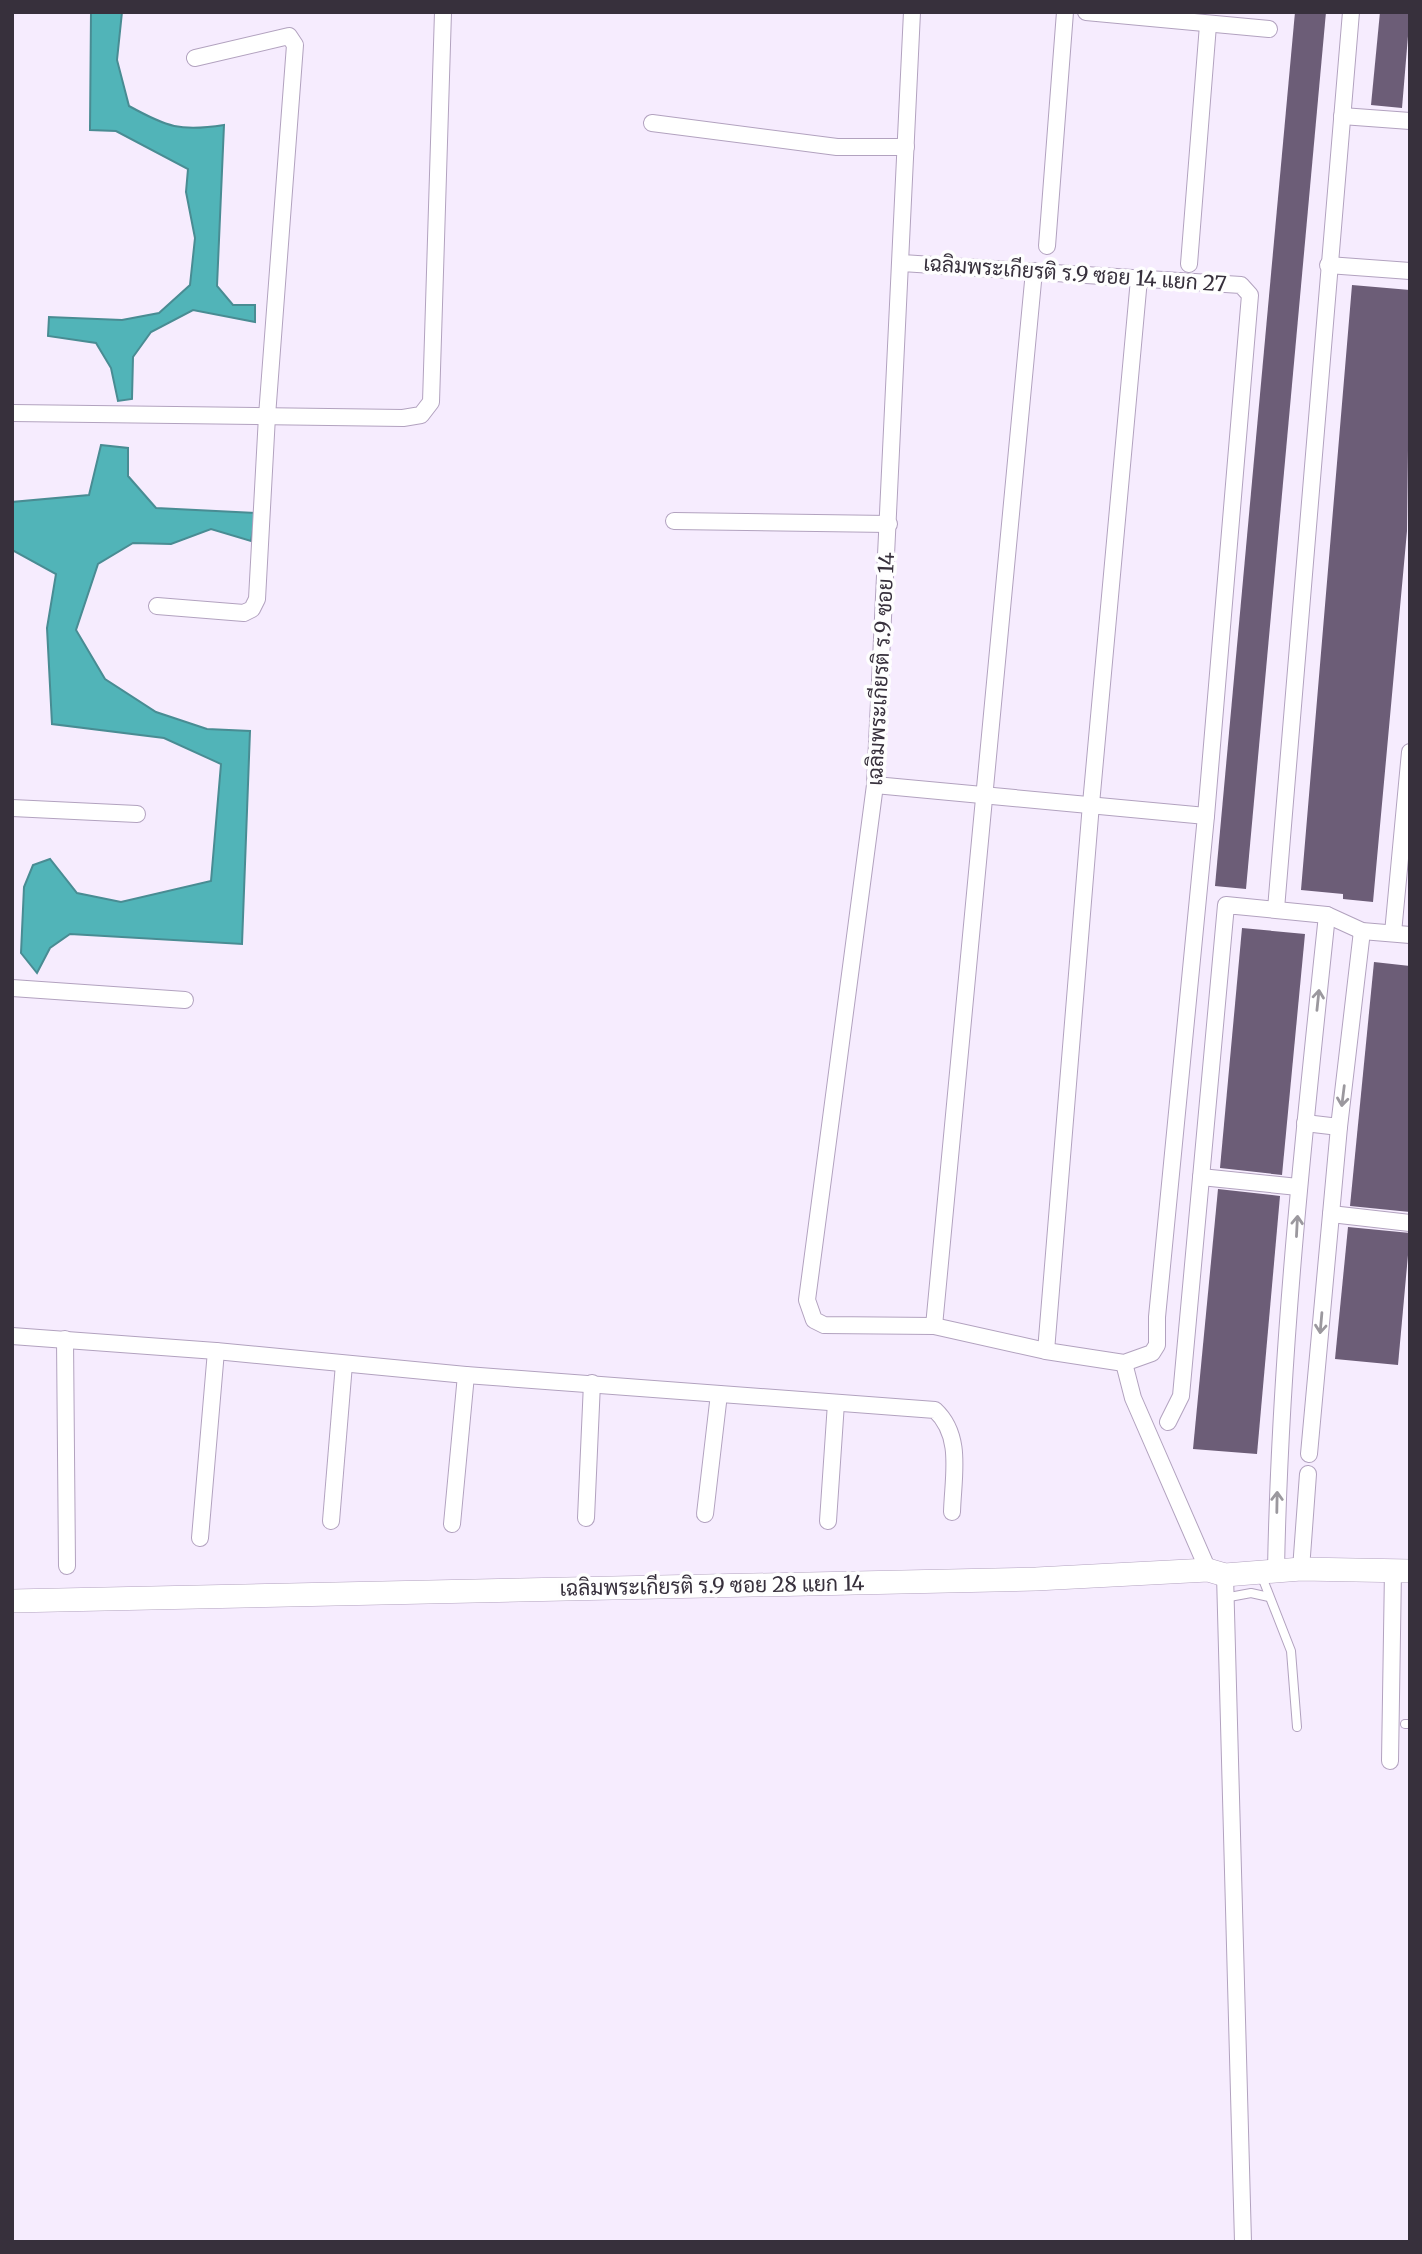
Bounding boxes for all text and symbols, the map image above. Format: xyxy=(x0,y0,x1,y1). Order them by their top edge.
street label: เฉลิมพระเกียรติ ร.9 ซอย 14 แยก 27 xyxy=(923,249,1227,298)
street label: เฉลิมพระเกียรติ ร.9 ซอย 14 xyxy=(861,552,900,786)
one-way arrow xyxy=(1312,989,1325,1012)
one-way arrow xyxy=(1336,1085,1349,1107)
one-way arrow xyxy=(1290,1215,1303,1238)
one-way arrow xyxy=(1314,1311,1327,1334)
one-way arrow xyxy=(1271,1491,1284,1514)
street label: เฉลิมพระเกียรติ ร.9 ซอย 28 แยก 14 xyxy=(559,1569,865,1602)

